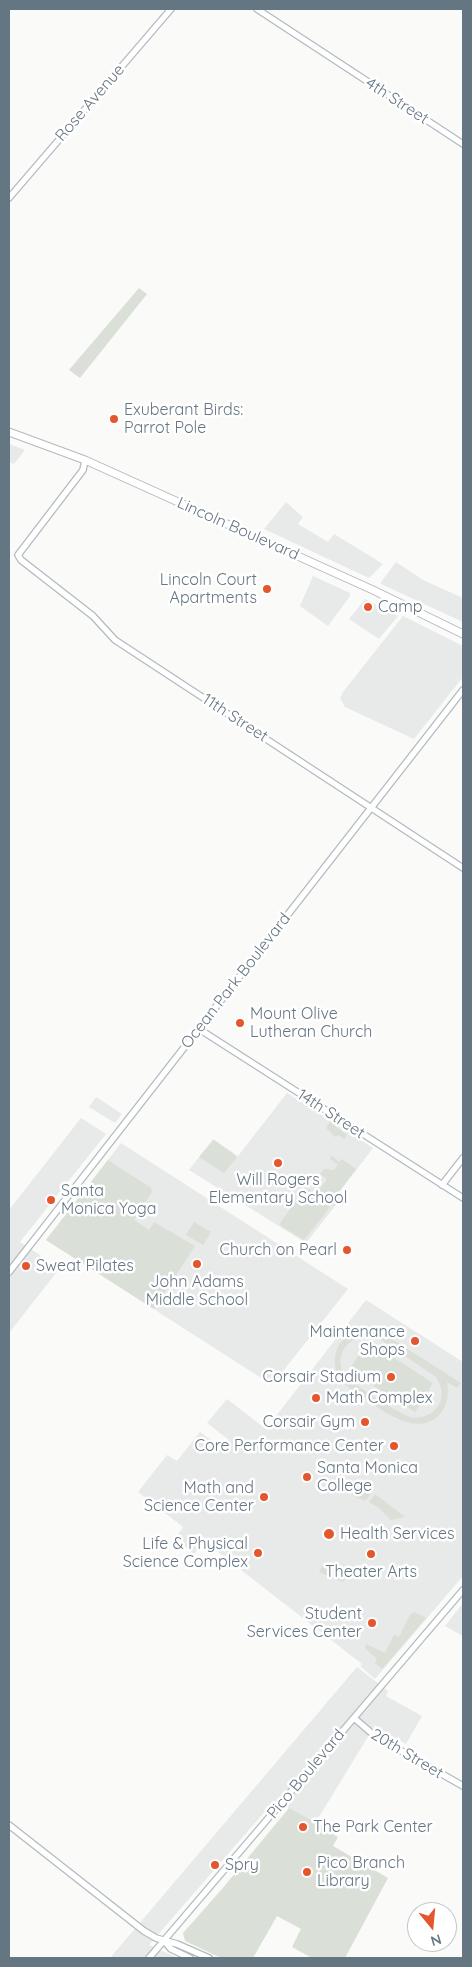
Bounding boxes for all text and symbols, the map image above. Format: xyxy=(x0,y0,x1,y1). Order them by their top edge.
street label: Rose Avenue xyxy=(51,60,129,146)
street label: 4th Street xyxy=(362,74,432,128)
place label: Exuberant Birds: Parrot Pole xyxy=(124,400,243,438)
marker: Exuberant Birds: Parrot Pole xyxy=(108,413,120,425)
street label: Lincoln Boulevard xyxy=(174,493,302,565)
place label: Lincoln Court Apartments xyxy=(160,570,257,608)
marker: Lincoln Court Apartments xyxy=(261,583,273,595)
place label: Camp xyxy=(378,597,422,617)
marker: Camp xyxy=(362,601,374,613)
street label: 11th Street xyxy=(199,690,271,746)
street label: Ocean Park Boulevard xyxy=(177,909,295,1053)
place label: Mount Olive Lutheran Church xyxy=(250,1004,372,1042)
marker: Mount Olive Lutheran Church xyxy=(234,1017,246,1029)
street label: 14th Street xyxy=(294,1085,368,1143)
marker: Will Rogers Elementary School xyxy=(272,1157,284,1169)
place label: Will Rogers Elementary School xyxy=(209,1170,347,1208)
place label: Santa Monica Yoga xyxy=(61,1181,156,1219)
marker: Santa Monica Yoga xyxy=(45,1194,57,1206)
place label: Church on Pearl xyxy=(220,1240,337,1260)
marker: Church on Pearl xyxy=(341,1244,353,1256)
place label: Sweat Pilates xyxy=(36,1256,134,1276)
marker: John Adams Middle School xyxy=(191,1258,203,1270)
marker: Sweat Pilates xyxy=(20,1260,32,1272)
place label: John Adams Middle School xyxy=(146,1272,248,1310)
place label: Maintenance Shops xyxy=(309,1322,405,1360)
marker: Maintenance Shops xyxy=(409,1335,421,1347)
place label: Corsair Stadium xyxy=(263,1367,381,1387)
marker: Corsair Stadium xyxy=(385,1371,397,1383)
place label: Math Complex xyxy=(326,1388,432,1408)
marker: Math Complex xyxy=(310,1392,322,1404)
place label: Corsair Gym xyxy=(263,1412,355,1432)
marker: Corsair Gym xyxy=(359,1416,371,1428)
place label: Core Performance Center xyxy=(195,1436,384,1456)
marker: Core Performance Center xyxy=(388,1440,400,1452)
place label: Santa Monica College xyxy=(317,1458,418,1496)
marker: Santa Monica College xyxy=(301,1471,313,1483)
place label: Math and Science Center xyxy=(144,1478,254,1516)
marker: Math and Science Center xyxy=(258,1491,270,1503)
place label: Health Services xyxy=(340,1524,455,1544)
marker: Health Services xyxy=(322,1527,336,1541)
place label: Life & Physical Science Complex xyxy=(123,1534,248,1572)
marker: Life & Physical Science Complex xyxy=(252,1547,264,1559)
marker: Theater Arts xyxy=(365,1548,377,1560)
place label: Theater Arts xyxy=(325,1562,417,1582)
place label: Student Services Center xyxy=(247,1604,362,1642)
marker: Student Services Center xyxy=(366,1617,378,1629)
street label: Pico Boulevard xyxy=(263,1725,349,1823)
street label: 20th Street xyxy=(367,1725,447,1783)
place label: The Park Center xyxy=(313,1817,433,1837)
marker: The Park Center xyxy=(297,1821,309,1833)
place label: Pico Branch Library xyxy=(317,1853,405,1891)
place label: Spry xyxy=(225,1855,259,1875)
marker: Spry xyxy=(209,1859,221,1871)
marker: Pico Branch Library xyxy=(301,1866,313,1878)
north arrow xyxy=(407,1902,457,1952)
text: N xyxy=(429,1930,444,1950)

